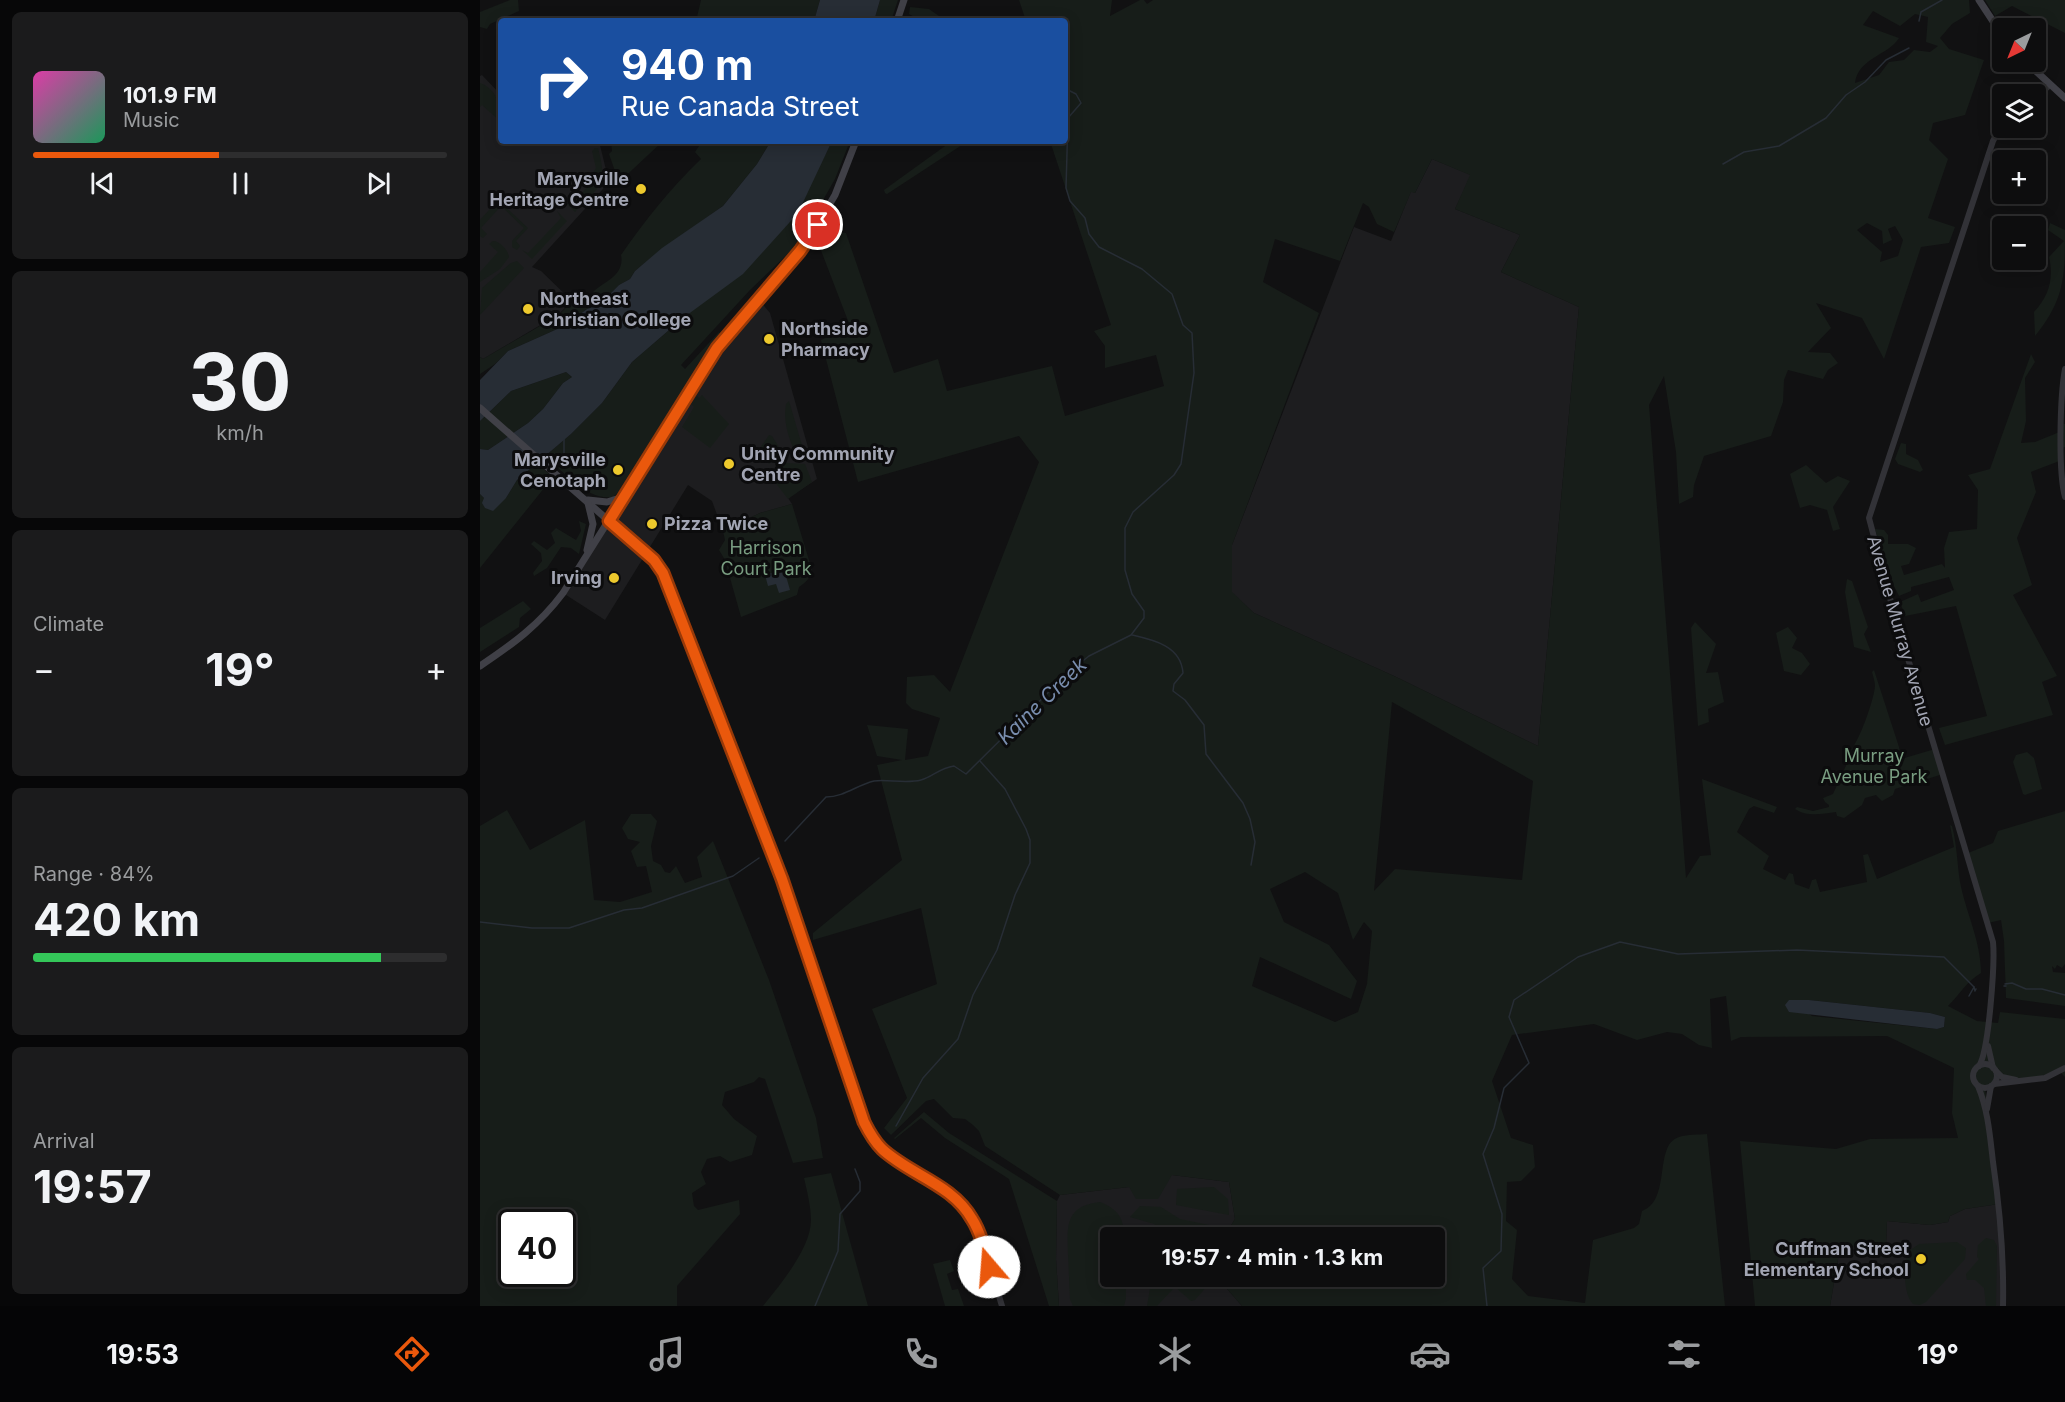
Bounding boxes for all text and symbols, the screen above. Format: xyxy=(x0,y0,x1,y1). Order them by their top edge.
north arrow xyxy=(1992,18,2046,72)
map controls xyxy=(1992,18,2046,270)
text: 940 m xyxy=(621,39,753,90)
icon: right xyxy=(522,42,600,120)
text: 101.9 FM xyxy=(123,82,217,108)
button: layers xyxy=(1992,84,2046,138)
text: Rue Canada Street xyxy=(621,90,859,123)
text: Music xyxy=(123,108,180,132)
button: + xyxy=(1992,150,2046,204)
icon: previous xyxy=(86,167,119,200)
icon: pause xyxy=(224,167,257,200)
icon: next xyxy=(362,167,395,200)
place label: Marysville Heritage Centre xyxy=(490,168,629,210)
marker: Marysville Heritage Centre xyxy=(634,182,648,196)
pin xyxy=(792,199,843,250)
icon: arrive xyxy=(801,208,834,241)
button: − xyxy=(1992,216,2046,270)
place label: Northeast Christian College xyxy=(540,288,692,330)
marker: Northeast Christian College xyxy=(521,302,535,316)
place label: Northside Pharmacy xyxy=(781,318,870,360)
marker: Northside Pharmacy xyxy=(762,332,776,346)
text: 30 xyxy=(189,334,291,429)
text: km/h xyxy=(216,421,264,445)
place label: Unity Community Centre xyxy=(741,443,895,485)
place label: Marysville Cenotaph xyxy=(514,449,606,491)
marker: Unity Community Centre xyxy=(722,457,736,471)
marker: Marysville Cenotaph xyxy=(611,463,625,477)
place label: Pizza Twice xyxy=(664,513,769,534)
marker: Pizza Twice xyxy=(645,517,659,531)
street label: Avenue Murray Avenue xyxy=(1863,533,1938,729)
park label: Harrison Court Park xyxy=(720,537,812,579)
place label: Irving xyxy=(551,567,602,588)
marker: Irving xyxy=(607,571,621,585)
text: Climate xyxy=(33,612,104,636)
text: 19° xyxy=(205,642,275,697)
text: − xyxy=(33,649,55,689)
text: + xyxy=(425,649,447,689)
water label: Kaine Creek xyxy=(992,652,1092,749)
park label: Murray Avenue Park xyxy=(1821,745,1928,787)
text: Range · 84% xyxy=(33,862,155,886)
text: 420 km xyxy=(33,892,200,947)
text: Arrival xyxy=(33,1129,95,1153)
text: 19:57 xyxy=(33,1159,152,1214)
speed limit sign: 40 xyxy=(498,1209,576,1287)
position arrow xyxy=(957,1235,1021,1299)
place label: Cuffman Street Elementary School xyxy=(1744,1238,1909,1280)
text: 19:57 · 4 min · 1.3 km xyxy=(1162,1244,1383,1270)
marker: Cuffman Street Elementary School xyxy=(1914,1252,1928,1266)
icon: directions xyxy=(391,1333,433,1375)
icon: music xyxy=(646,1333,688,1375)
icon: phone xyxy=(900,1333,942,1375)
icon: climate xyxy=(1154,1333,1196,1375)
icon: car xyxy=(1409,1333,1451,1375)
icon: filters xyxy=(1663,1333,1705,1375)
text: 19:53 xyxy=(106,1338,179,1371)
text: 19° xyxy=(1917,1338,1959,1371)

